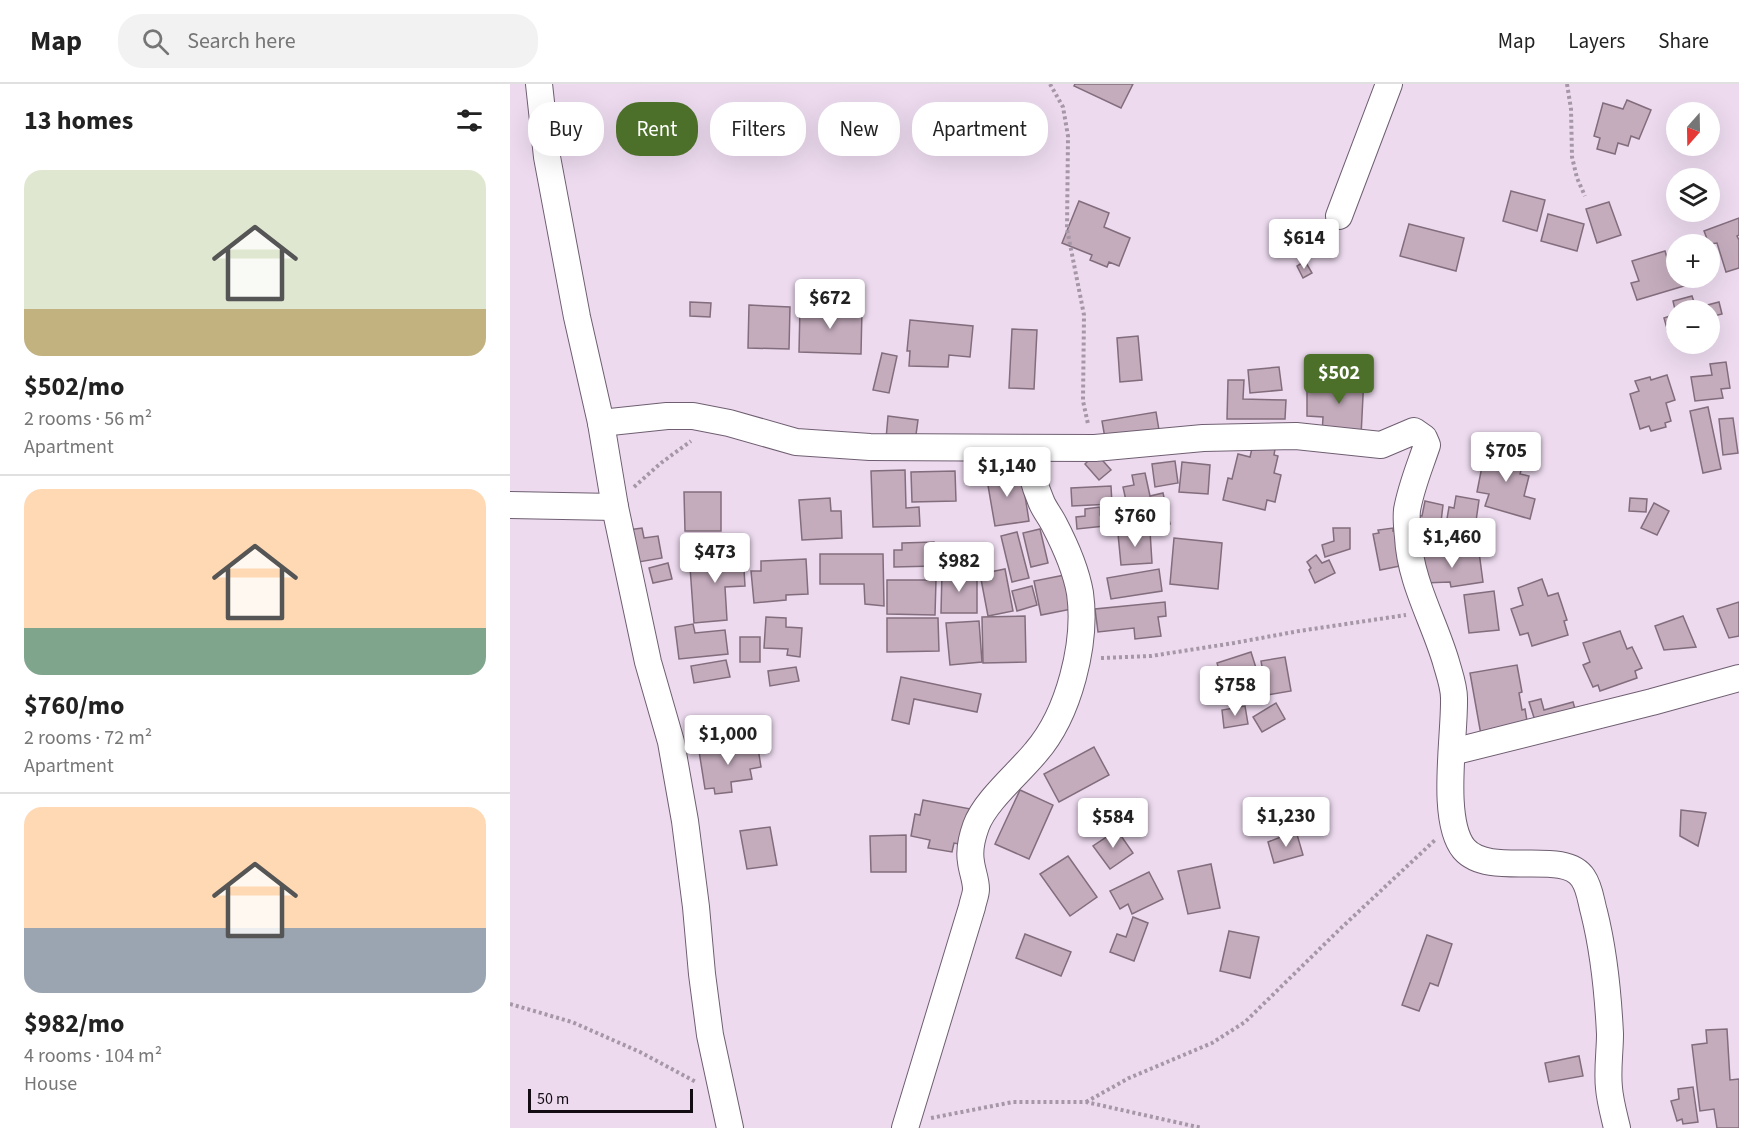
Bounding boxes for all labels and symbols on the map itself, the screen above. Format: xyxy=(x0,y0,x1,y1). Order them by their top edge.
north arrow xyxy=(1666,102,1720,156)
pin: $614 xyxy=(1268,219,1340,270)
pin: $672 xyxy=(794,279,866,330)
pin: $502 xyxy=(1303,354,1375,405)
pin: $705 xyxy=(1470,432,1542,483)
pin: $1,140 xyxy=(958,447,1056,498)
pin: $760 xyxy=(1099,497,1171,548)
pin: $1,460 xyxy=(1403,518,1501,569)
pin: $473 xyxy=(679,533,751,584)
pin: $982 xyxy=(923,542,995,593)
pin: $758 xyxy=(1199,666,1271,717)
pin: $1,000 xyxy=(679,715,777,766)
pin: $1,230 xyxy=(1237,797,1335,848)
pin: $584 xyxy=(1077,798,1149,849)
scale bar xyxy=(528,1086,693,1114)

